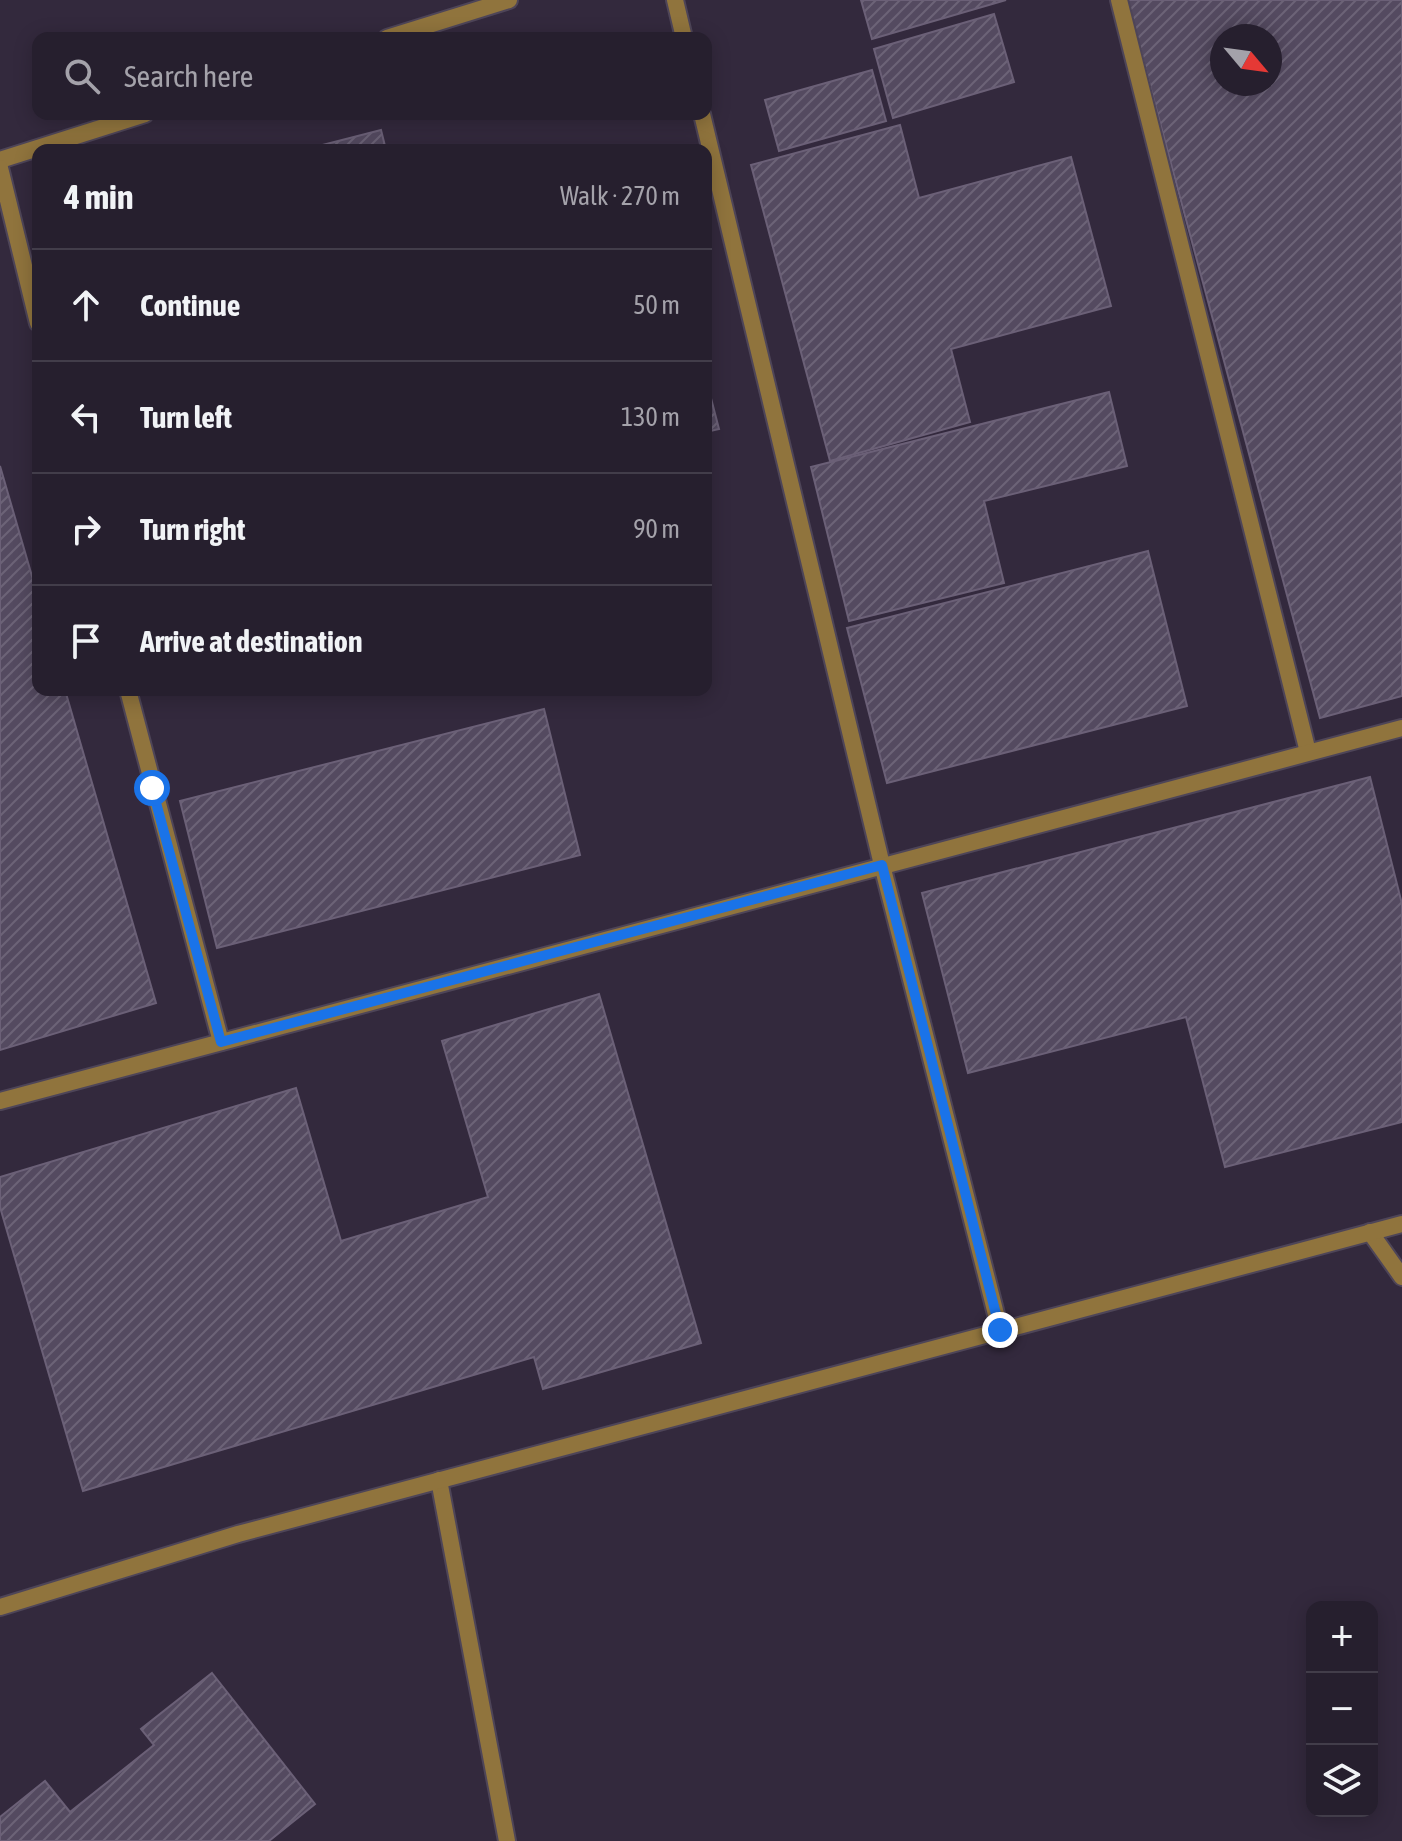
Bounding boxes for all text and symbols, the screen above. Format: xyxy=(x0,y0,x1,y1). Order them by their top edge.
north arrow xyxy=(1210,24,1282,96)
search box xyxy=(32,32,712,120)
icon: search xyxy=(60,54,104,98)
text: Search here xyxy=(124,59,253,93)
text: 4 min xyxy=(64,177,133,216)
text: Walk · 270 m xyxy=(560,181,680,211)
icon: ahead xyxy=(64,283,108,327)
text: Continue xyxy=(140,288,240,322)
text: 50 m xyxy=(633,290,680,320)
icon: left xyxy=(64,395,108,439)
text: Turn left xyxy=(140,400,232,434)
text: 130 m xyxy=(621,402,680,432)
icon: right xyxy=(64,507,108,551)
text: Turn right xyxy=(140,512,246,546)
text: 90 m xyxy=(633,514,680,544)
icon: arrive xyxy=(64,619,108,663)
text: Arrive at destination xyxy=(140,624,362,658)
route start xyxy=(134,770,170,806)
route end xyxy=(982,1312,1018,1348)
map controls xyxy=(1306,1601,1378,1817)
button: + xyxy=(1306,1601,1378,1673)
button: − xyxy=(1306,1673,1378,1745)
button: layers xyxy=(1306,1745,1378,1817)

